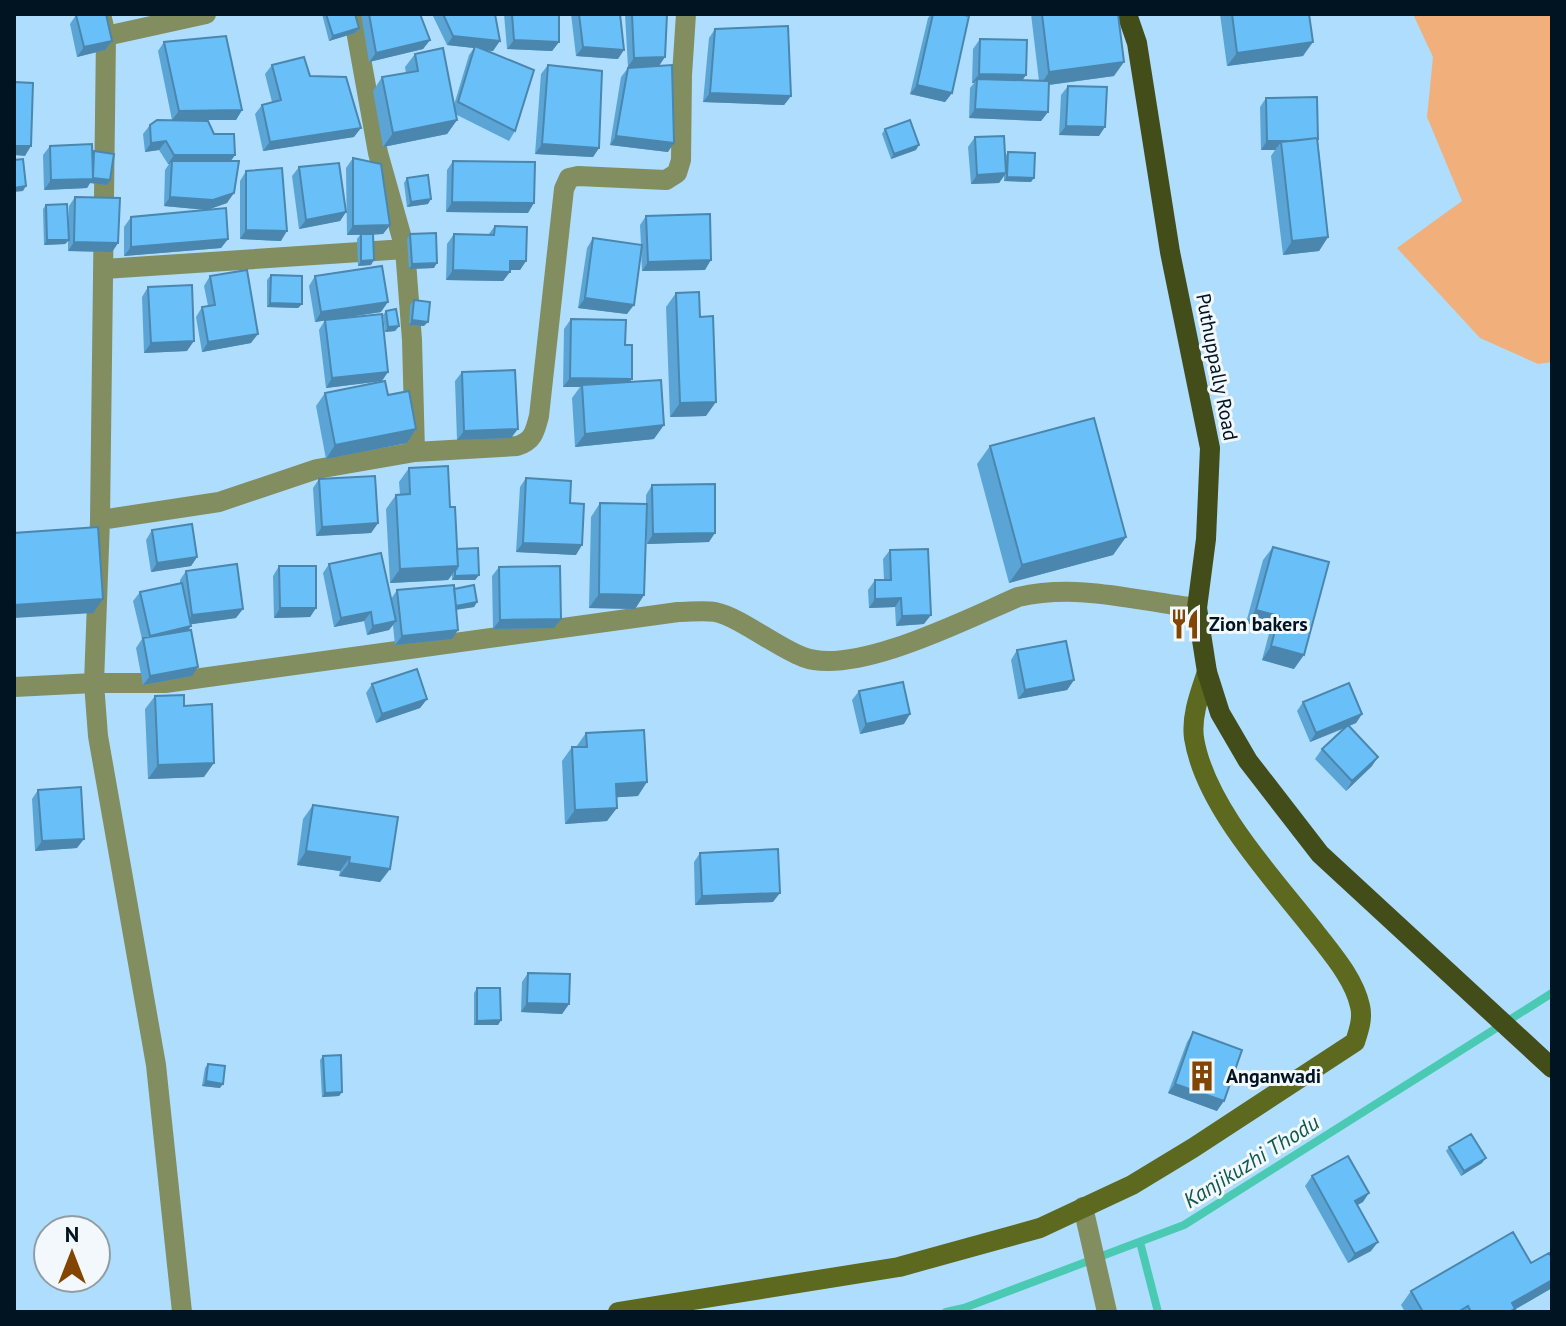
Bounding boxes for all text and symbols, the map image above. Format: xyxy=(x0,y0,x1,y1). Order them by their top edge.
street label: Puthuppally Road xyxy=(1190,291,1244,443)
restaurant icon: Zion bakers xyxy=(1168,607,1202,641)
place label: Zion bakers xyxy=(1209,611,1308,637)
building icon: Anganwadi xyxy=(1185,1059,1219,1093)
place label: Anganwadi xyxy=(1226,1063,1321,1089)
water label: Kanjikuzhi Thodu xyxy=(1178,1108,1324,1214)
north arrow xyxy=(32,1214,112,1294)
text: N xyxy=(65,1220,79,1248)

